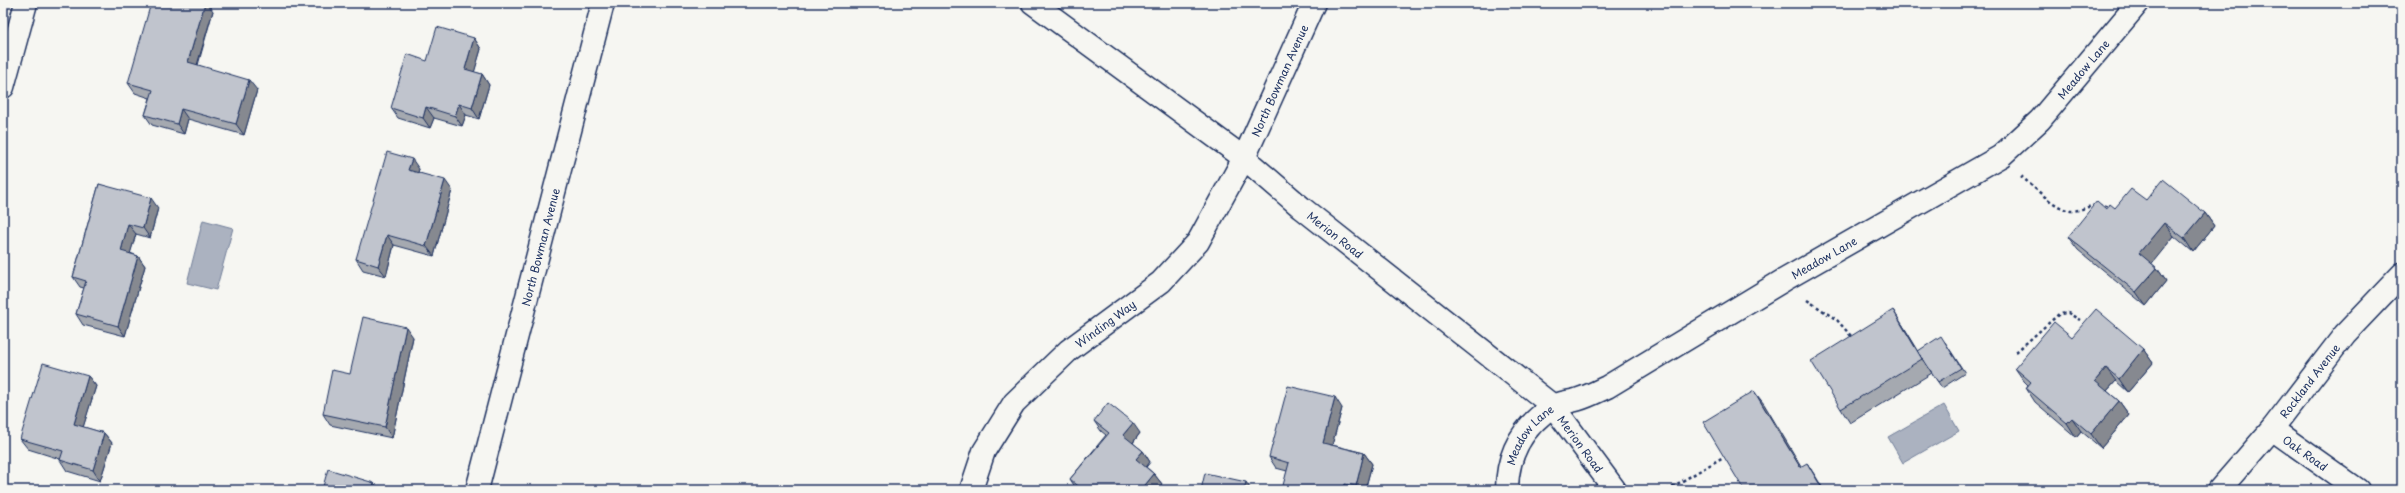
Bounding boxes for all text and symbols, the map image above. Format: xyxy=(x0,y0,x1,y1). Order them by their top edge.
street label: North Bowman Avenue xyxy=(1246,22,1312,139)
street label: Meadow Lane xyxy=(2053,35,2113,102)
street label: North Bowman Avenue xyxy=(516,186,563,308)
street label: Merion Road xyxy=(1304,207,1367,262)
street label: Meadow Lane xyxy=(1788,232,1860,283)
street label: Winding Way xyxy=(1071,295,1139,351)
street label: Rockland Avenue xyxy=(2275,340,2343,421)
street label: Meadow Lane xyxy=(1502,400,1557,467)
street label: Merion Road xyxy=(1554,412,1608,476)
street label: Oak Road xyxy=(2279,431,2331,475)

